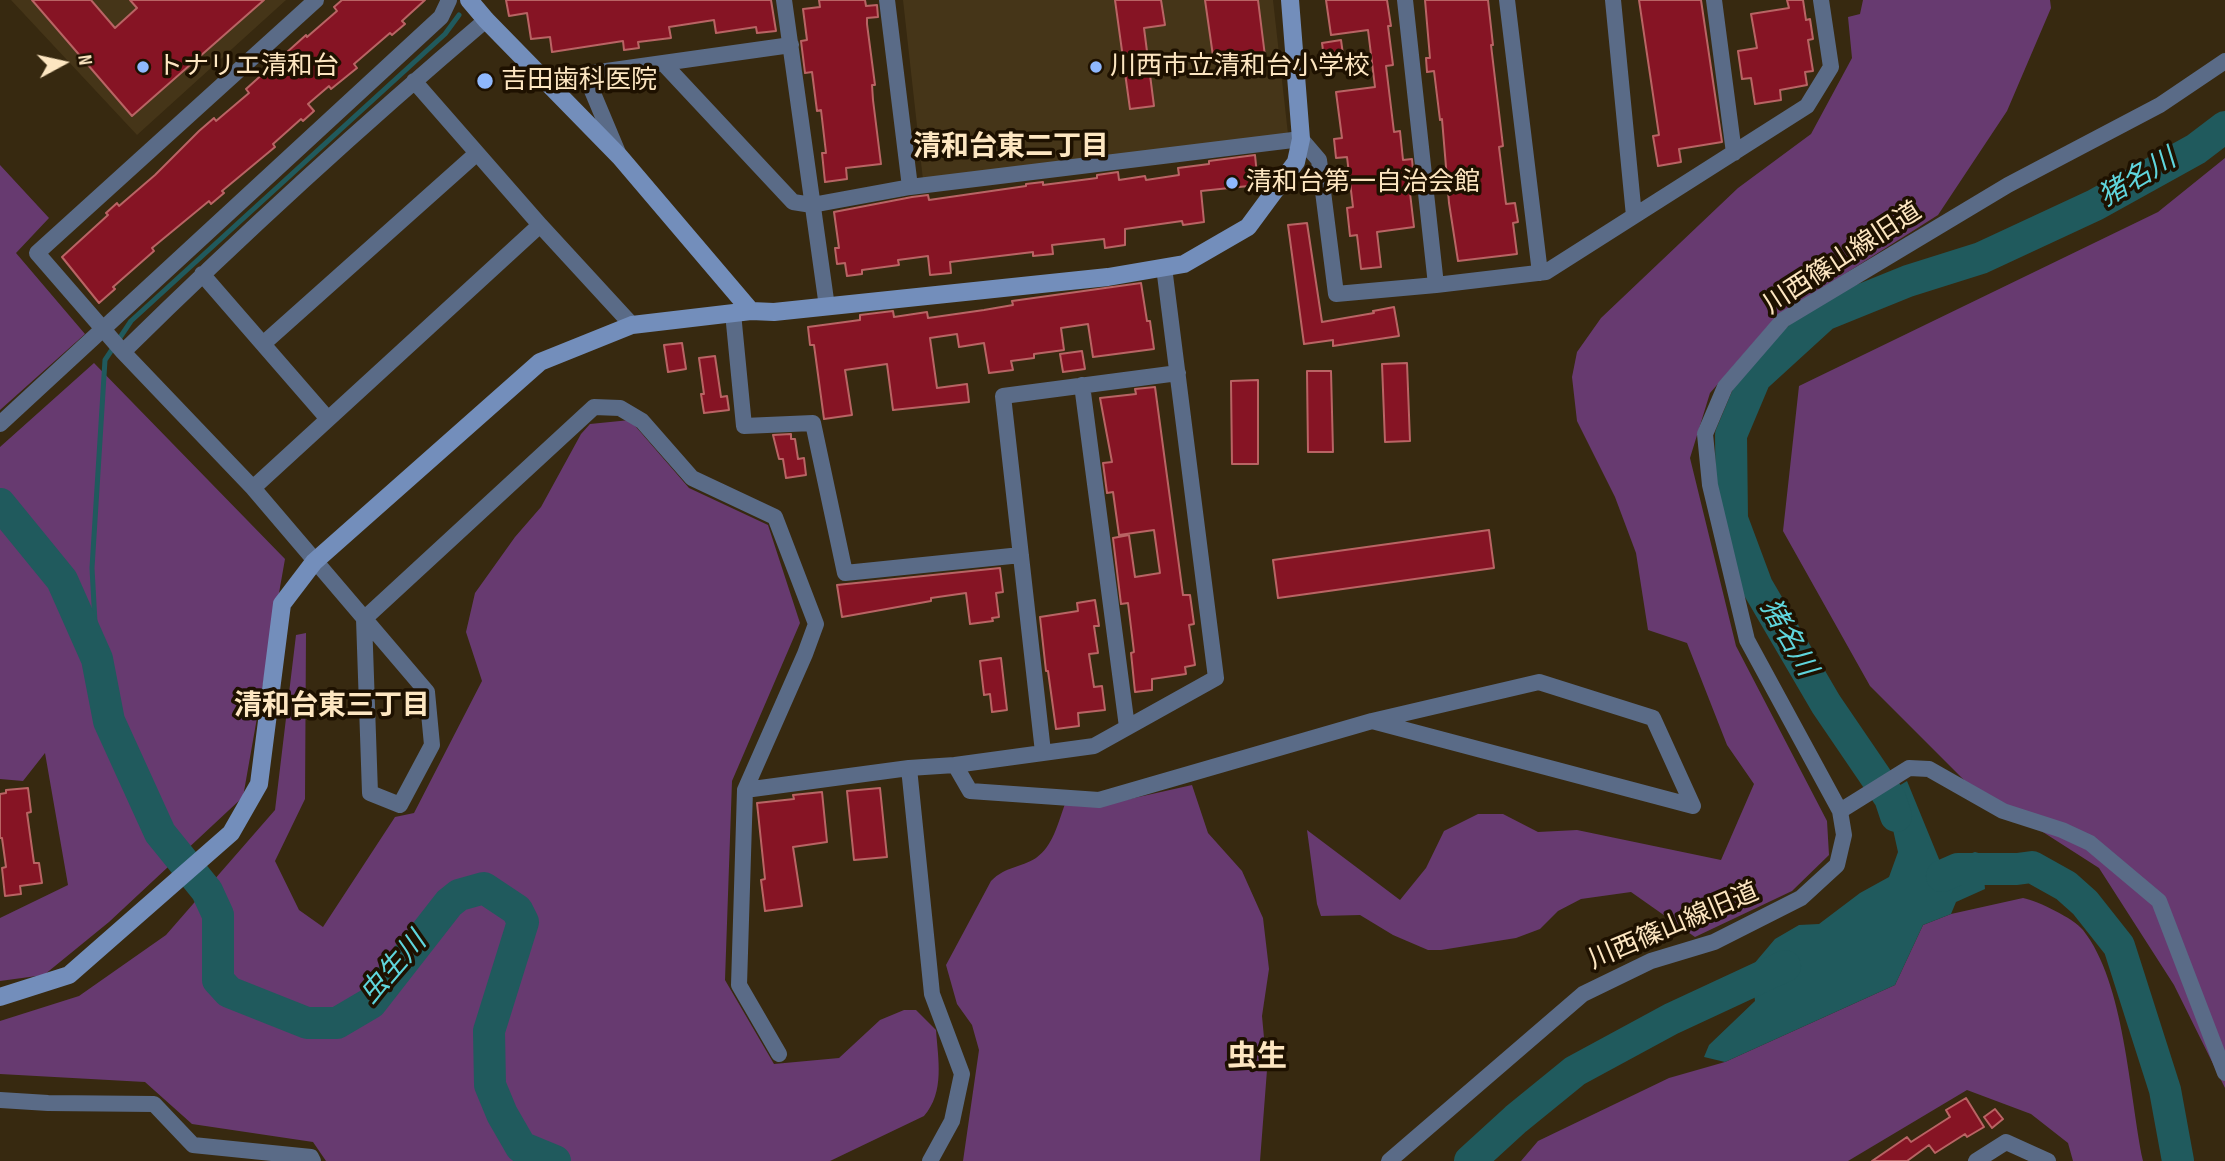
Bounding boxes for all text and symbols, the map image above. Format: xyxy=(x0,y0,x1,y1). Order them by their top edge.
north arrow xyxy=(28,28,98,98)
place label: トナリエ清和台 xyxy=(157,51,339,83)
place label: 川西市立清和台小学校 xyxy=(1110,51,1370,83)
text: N xyxy=(72,53,96,67)
marker: トナリエ清和台 xyxy=(135,59,151,75)
marker: 川西市立清和台小学校 xyxy=(1088,59,1104,75)
place label: 吉田歯科医院 xyxy=(501,65,657,97)
marker: 吉田歯科医院 xyxy=(475,71,495,91)
district label: 清和台東二丁目 xyxy=(913,131,1109,165)
water label: 猪名川 xyxy=(2093,143,2183,215)
place label: 清和台第一自治会館 xyxy=(1246,167,1480,199)
marker: 清和台第一自治会館 xyxy=(1224,175,1240,191)
street label: 川西篠山線旧道 xyxy=(1758,196,1928,322)
water label: 猪名川 xyxy=(1751,593,1823,683)
district label: 清和台東三丁目 xyxy=(234,690,430,724)
street label: 川西篠山線旧道 xyxy=(1584,877,1764,977)
water label: 虫生川 xyxy=(354,926,434,1012)
district label: 虫生 xyxy=(1227,1040,1287,1076)

